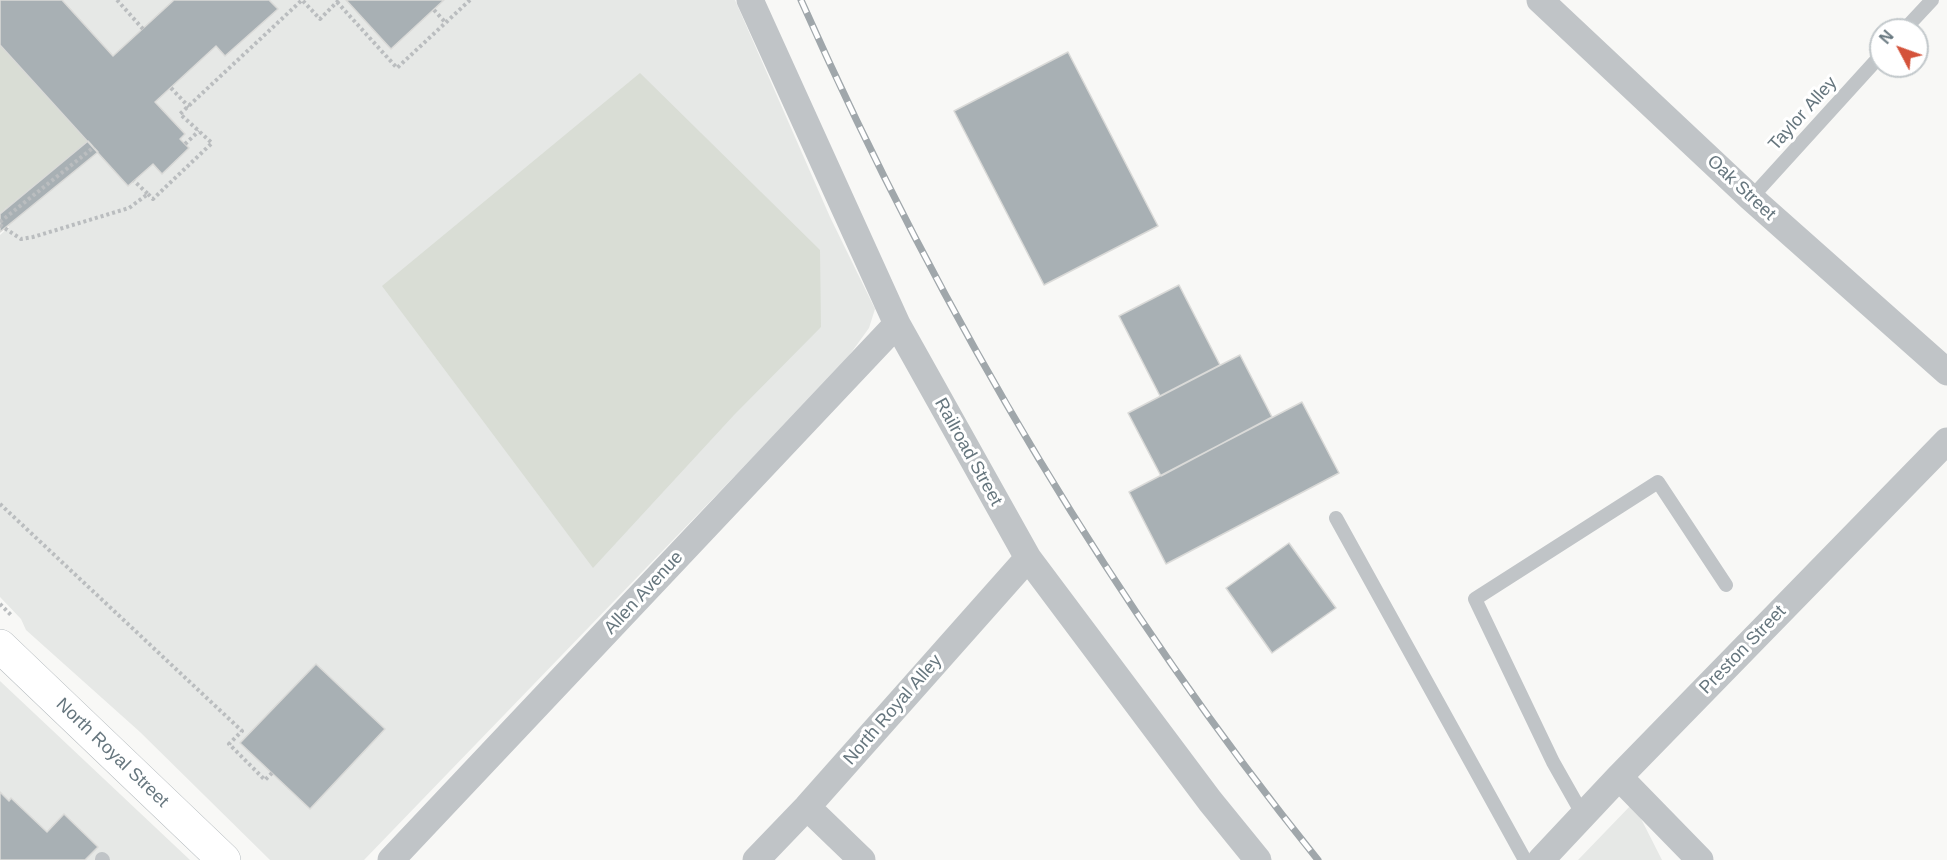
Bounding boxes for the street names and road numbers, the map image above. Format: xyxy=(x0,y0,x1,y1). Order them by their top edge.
street label: Taylor Alley xyxy=(1764,73,1842,155)
street label: Oak Street xyxy=(1702,151,1780,225)
street label: Railroad Street xyxy=(929,394,1007,510)
street label: Allen Avenue xyxy=(600,547,688,639)
street label: Preston Street xyxy=(1695,601,1791,699)
street label: North Royal Alley xyxy=(839,650,947,770)
street label: North Royal Street xyxy=(51,694,173,812)

